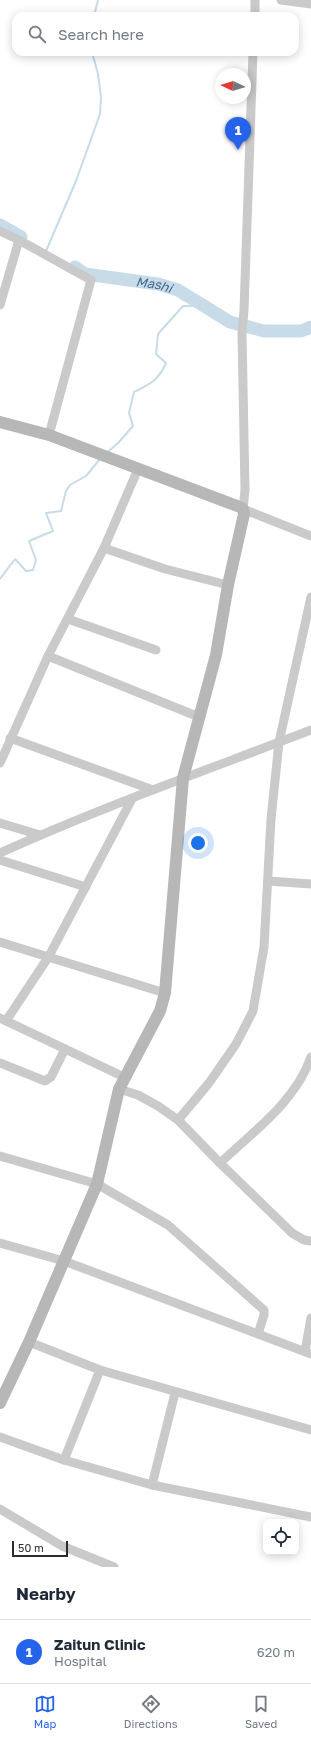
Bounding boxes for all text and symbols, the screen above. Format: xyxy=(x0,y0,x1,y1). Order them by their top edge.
search box xyxy=(12,12,299,56)
icon: search xyxy=(26,23,48,45)
text: Search here xyxy=(58,25,144,43)
north arrow xyxy=(215,68,251,104)
pin: 1 xyxy=(225,117,251,150)
water label: Mashi xyxy=(135,273,176,296)
your location xyxy=(188,833,208,853)
map controls xyxy=(263,1519,299,1555)
button: locate xyxy=(263,1519,299,1555)
scale bar xyxy=(12,1539,68,1558)
text: 50 m xyxy=(18,1541,44,1554)
text: Nearby xyxy=(16,1583,76,1604)
text: Zaitun Clinic xyxy=(54,1635,146,1653)
text: 1 xyxy=(26,1644,32,1660)
text: 620 m xyxy=(257,1644,295,1660)
text: Hospital xyxy=(54,1653,107,1669)
tab: Map xyxy=(34,1693,56,1730)
tab: Directions xyxy=(124,1693,178,1730)
tab: Saved xyxy=(245,1693,277,1730)

